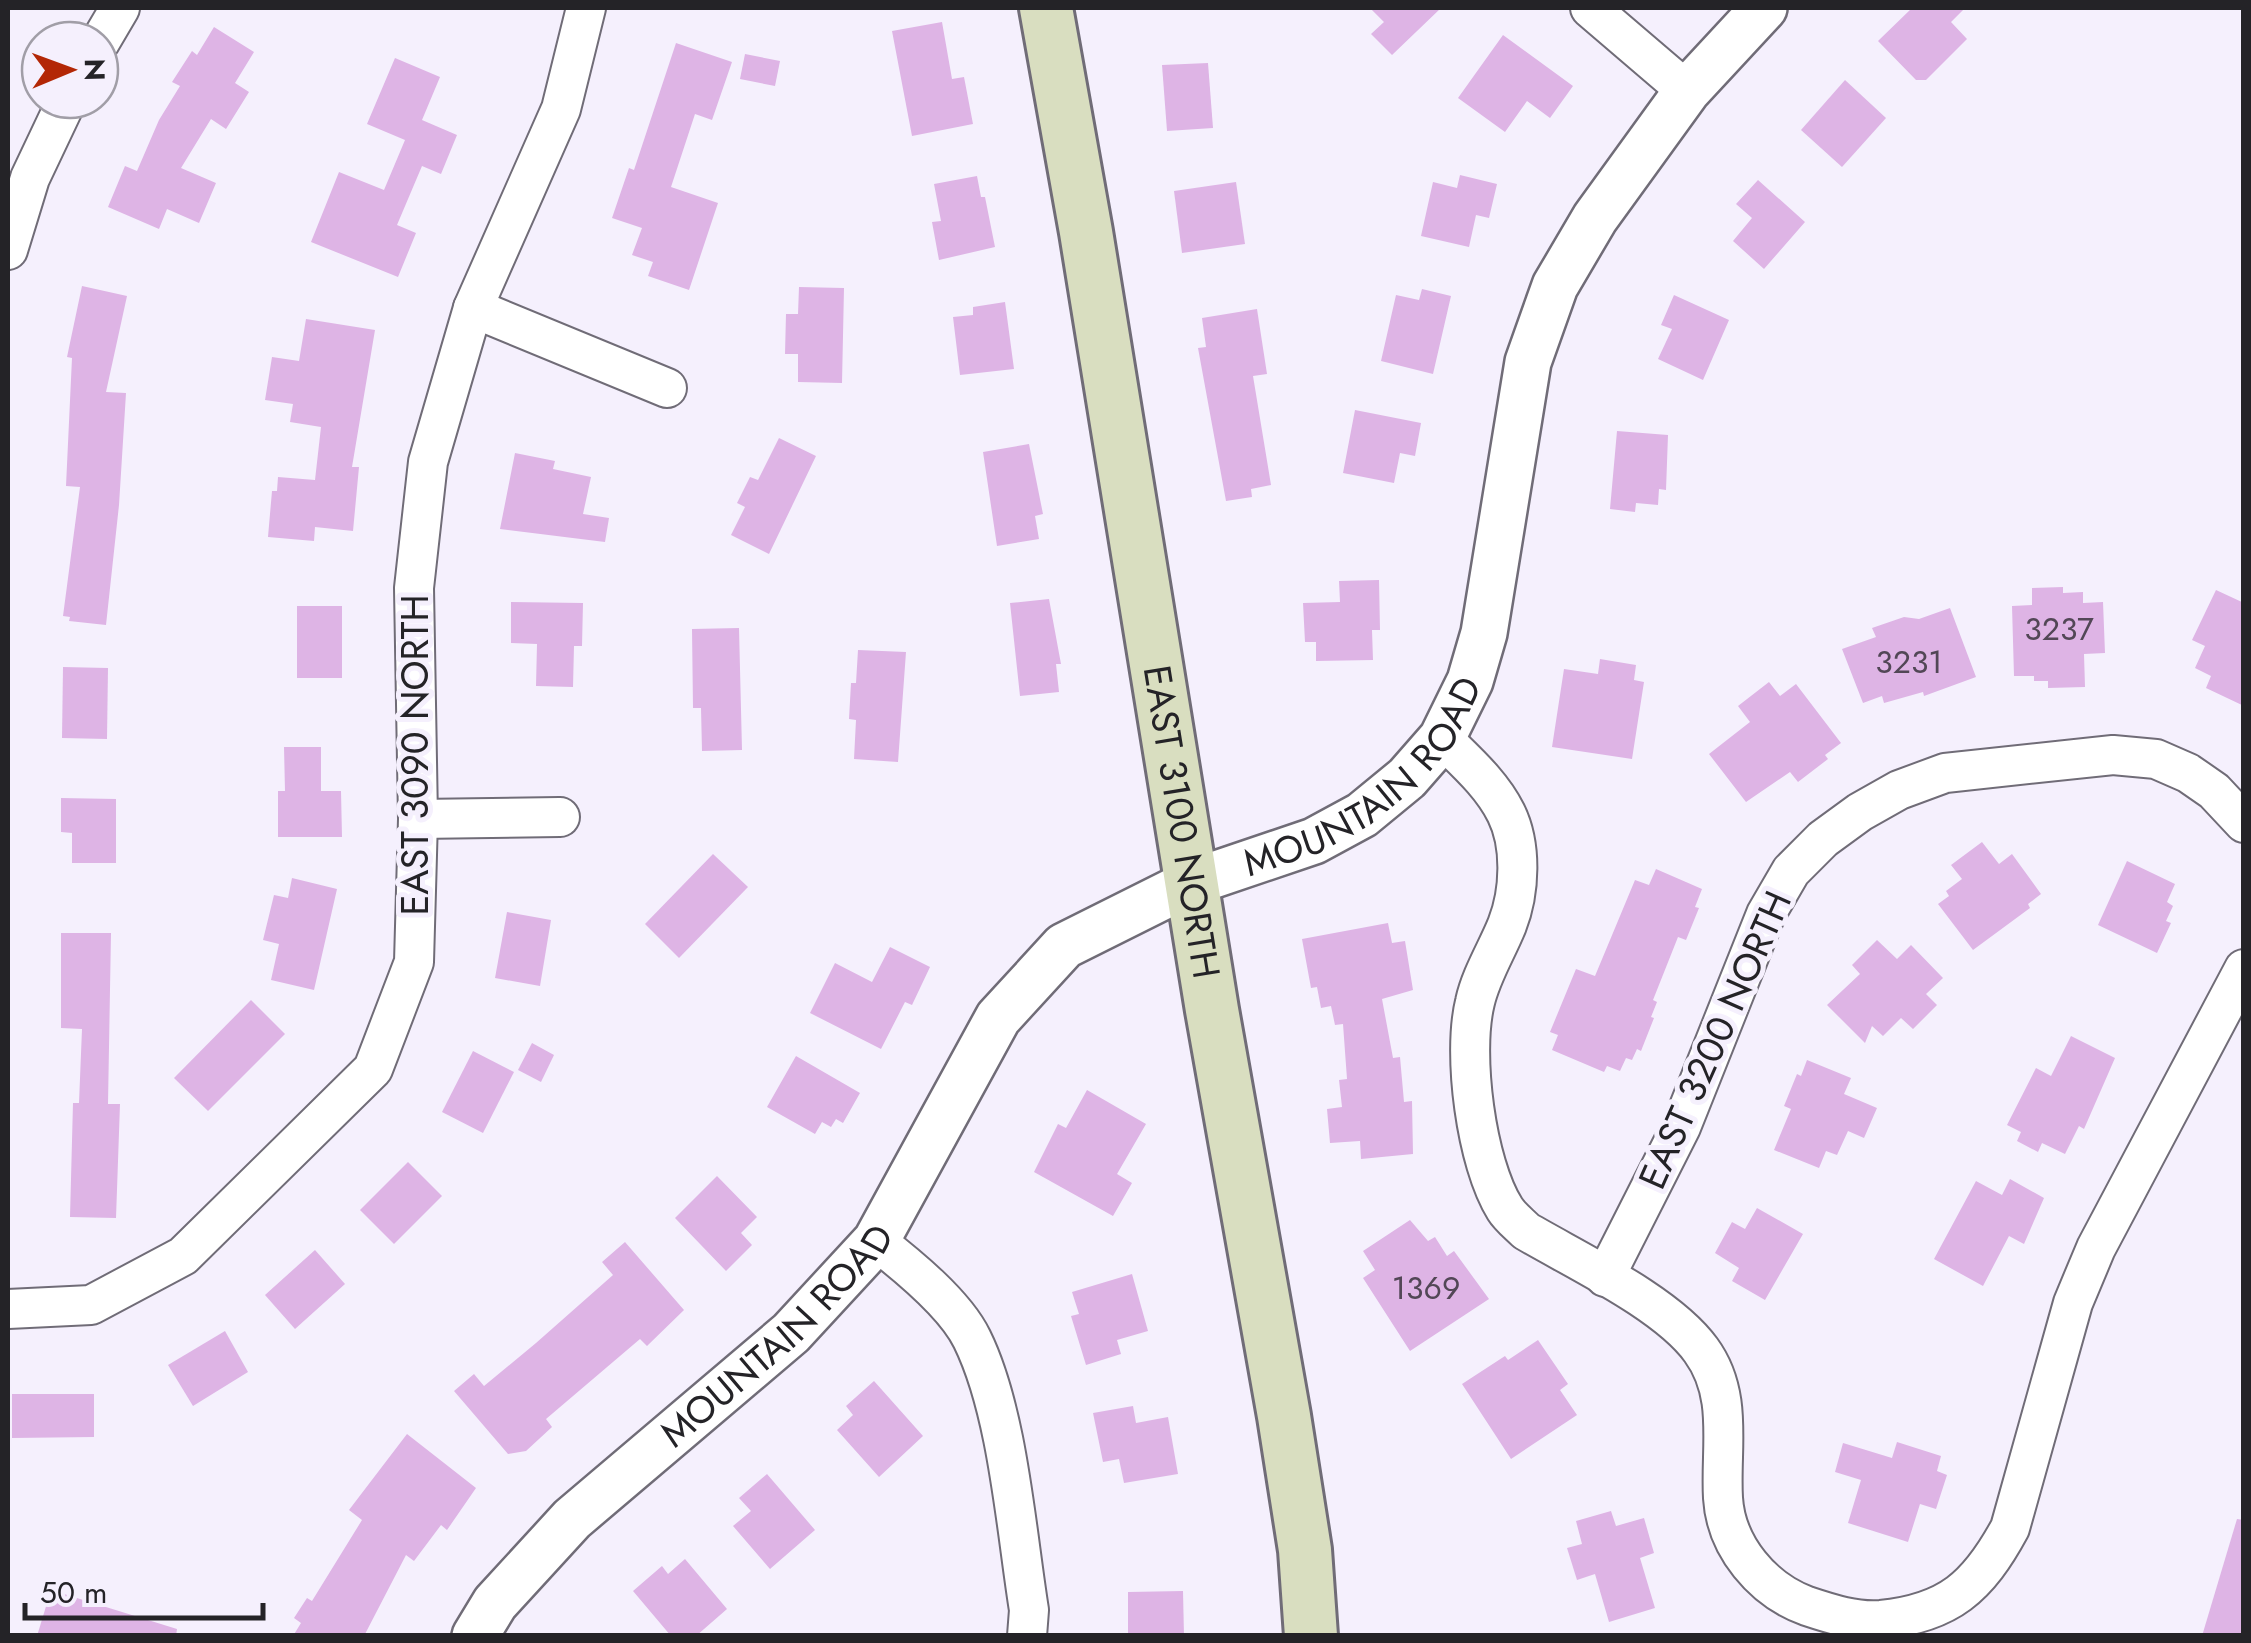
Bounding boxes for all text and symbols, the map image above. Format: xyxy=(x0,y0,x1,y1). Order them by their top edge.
north arrow xyxy=(20,20,120,120)
text: N xyxy=(74,58,115,81)
street label: EAST 3090 NORTH xyxy=(387,594,442,916)
house number: 3237 xyxy=(2024,606,2094,652)
house number: 3231 xyxy=(1875,639,1943,685)
street label: EAST 3100 NORTH xyxy=(1130,661,1234,982)
street label: MOUNTAIN ROAD xyxy=(1236,667,1495,890)
street label: EAST 3200 NORTH xyxy=(1624,882,1805,1198)
street label: MOUNTAIN ROAD xyxy=(648,1214,907,1460)
house number: 1369 xyxy=(1392,1265,1460,1311)
scale bar xyxy=(25,1558,262,1620)
text: 50 m xyxy=(40,1571,107,1614)

